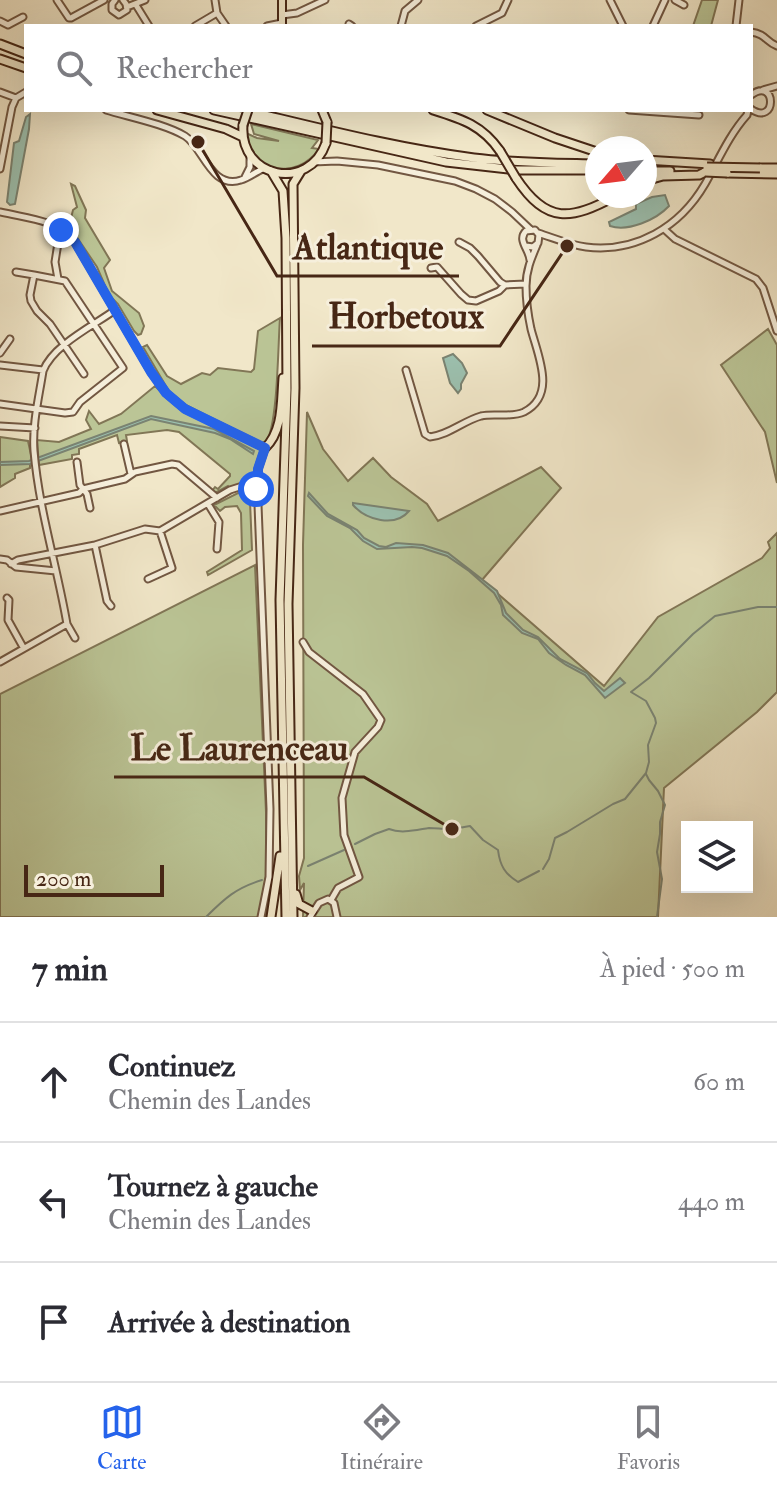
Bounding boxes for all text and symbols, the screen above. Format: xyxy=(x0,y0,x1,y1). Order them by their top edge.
search box xyxy=(24,24,753,112)
icon: search xyxy=(52,46,96,90)
text: Rechercher xyxy=(116,50,253,87)
north arrow xyxy=(585,136,657,208)
route end xyxy=(43,212,79,248)
callout: Atlantique xyxy=(277,216,459,276)
text: Atlantique xyxy=(291,225,443,270)
callout: Horbetoux xyxy=(312,286,500,346)
text: Horbetoux xyxy=(328,294,485,339)
route start xyxy=(238,471,274,507)
callout: Le Laurenceau xyxy=(114,717,364,777)
text: Le Laurenceau xyxy=(130,726,348,771)
map controls xyxy=(681,821,753,893)
button: layers xyxy=(681,821,753,893)
scale bar xyxy=(24,861,164,897)
text: 200 m xyxy=(36,865,91,893)
text: 7 min xyxy=(32,948,108,991)
text: À pied · 500 m xyxy=(600,953,745,985)
text: Continuez xyxy=(108,1048,235,1085)
icon: ahead xyxy=(32,1060,76,1104)
text: 60 m xyxy=(693,1066,745,1098)
text: Chemin des Landes xyxy=(108,1085,311,1117)
text: Tournez à gauche xyxy=(108,1168,318,1205)
icon: left xyxy=(32,1180,76,1224)
text: 440 m xyxy=(678,1186,745,1218)
text: Chemin des Landes xyxy=(108,1205,311,1237)
icon: arrive xyxy=(32,1300,76,1344)
text: Arrivée à destination xyxy=(108,1304,351,1341)
tab: Carte xyxy=(97,1400,147,1476)
tab: Itinéraire xyxy=(340,1400,423,1476)
tab: Favoris xyxy=(617,1400,680,1476)

